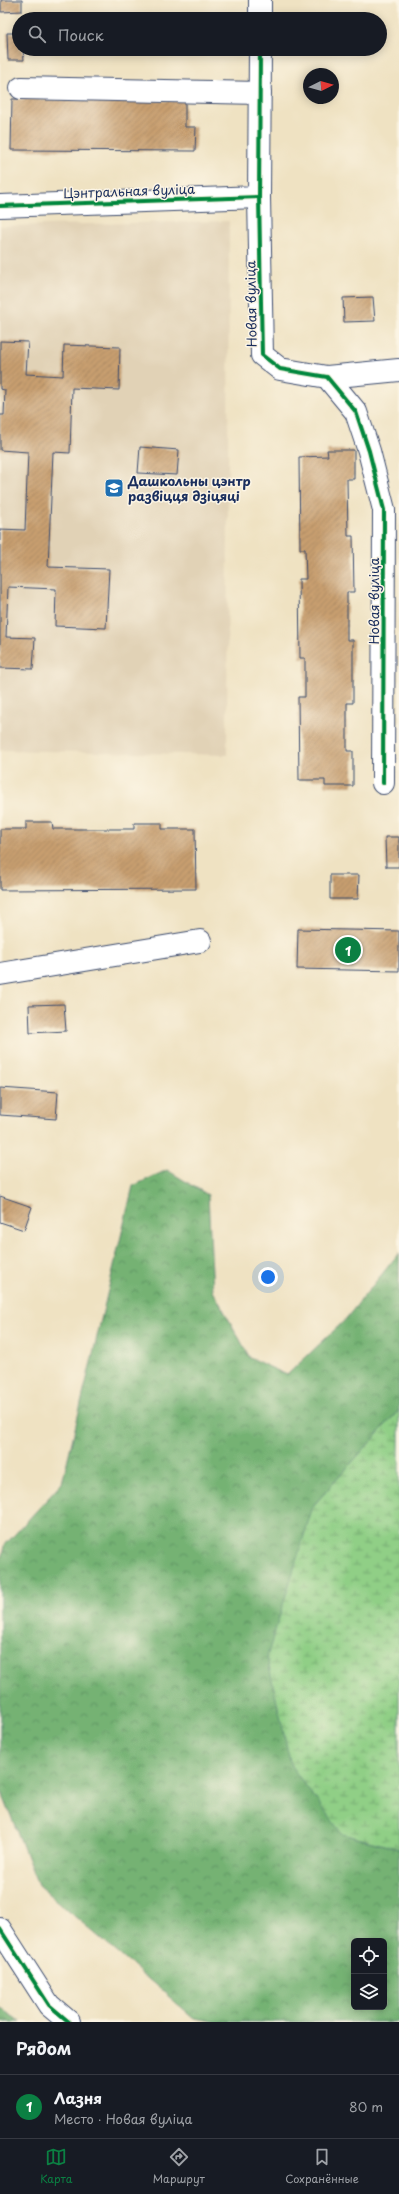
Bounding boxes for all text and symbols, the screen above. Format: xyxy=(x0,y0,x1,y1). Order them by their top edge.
search box xyxy=(12,12,387,56)
icon: search xyxy=(26,23,48,45)
text: Поиск xyxy=(58,23,104,46)
north arrow xyxy=(303,68,339,104)
street label: Цэнтральная вуліца xyxy=(63,179,195,202)
street label: Новая вуліца xyxy=(240,260,261,348)
place label: Дашкольны цэнтр развіцця дзіцяці xyxy=(127,471,251,505)
school or university icon: Дашкольны цэнтр развіцця дзіцяці xyxy=(103,477,125,499)
street label: Новая вуліца xyxy=(364,558,383,644)
pin: 1 xyxy=(335,935,361,965)
your location xyxy=(258,1267,278,1287)
map controls xyxy=(351,1938,387,2010)
button: locate xyxy=(351,1938,387,1974)
button: layers xyxy=(351,1974,387,2010)
text: Рядом xyxy=(16,2035,71,2061)
text: Лазня xyxy=(54,2086,102,2109)
text: 1 xyxy=(26,2097,32,2116)
text: 80 m xyxy=(349,2097,383,2116)
text: Место · Новая вуліца xyxy=(54,2109,192,2128)
tab: Карта xyxy=(40,2146,72,2187)
tab: Маршрут xyxy=(153,2146,205,2187)
tab: Сохранённые xyxy=(285,2146,359,2187)

